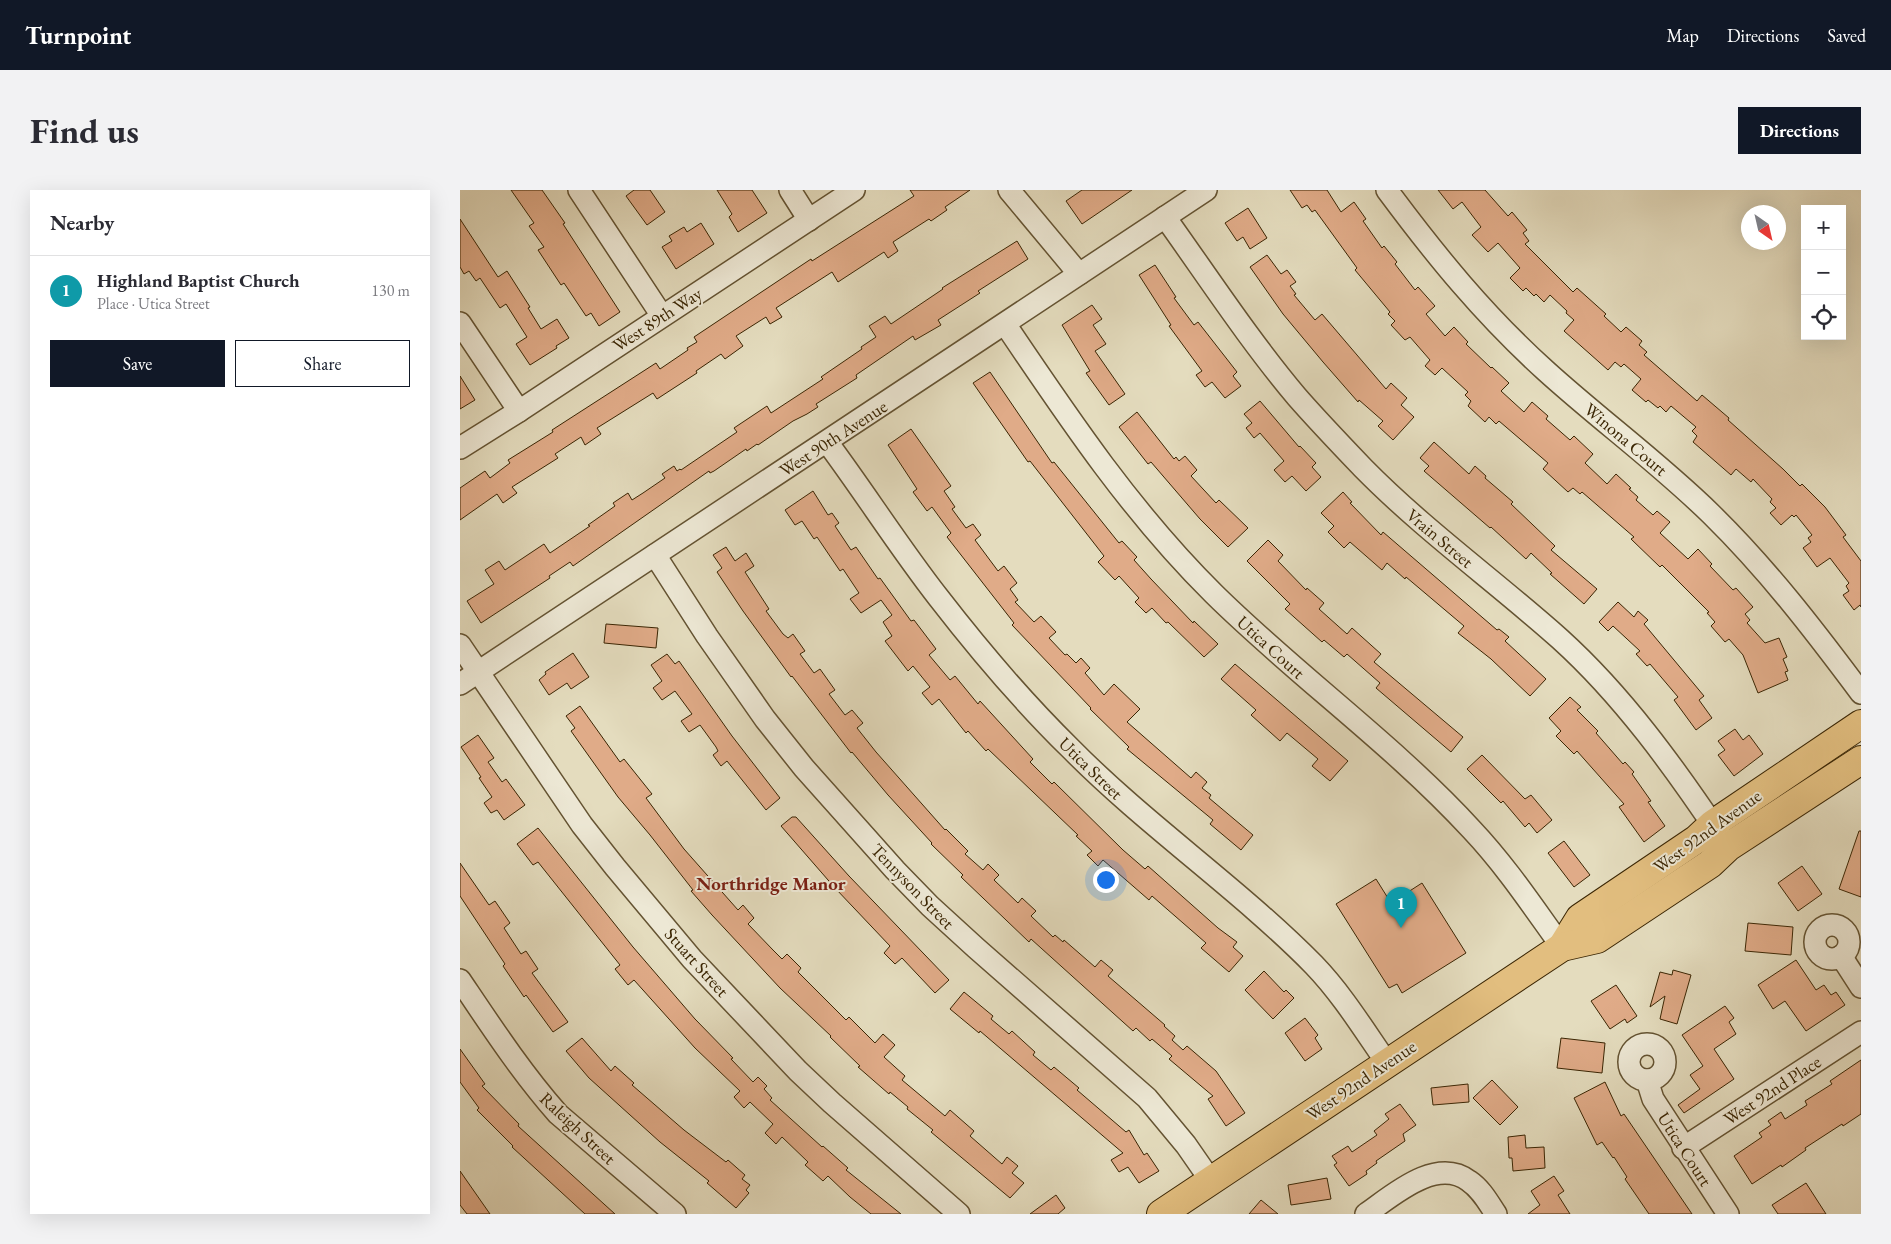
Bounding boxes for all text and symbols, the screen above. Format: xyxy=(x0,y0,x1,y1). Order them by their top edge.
text: Turnpoint xyxy=(25,20,131,51)
text: Map xyxy=(1667,24,1699,47)
text: Directions xyxy=(1727,24,1799,47)
text: Saved xyxy=(1827,24,1866,47)
button: Directions xyxy=(1738,107,1861,154)
text: Find us xyxy=(30,108,139,153)
north arrow xyxy=(1741,205,1786,250)
map controls xyxy=(1801,205,1846,340)
button: + xyxy=(1801,205,1846,250)
text: Nearby xyxy=(50,209,114,236)
button: − xyxy=(1801,250,1846,295)
text: Highland Baptist Church xyxy=(97,268,300,293)
text: 1 xyxy=(62,280,70,301)
text: 130 m xyxy=(371,280,410,301)
street label: West 89th Way xyxy=(608,281,706,356)
text: Place · Utica Street xyxy=(97,293,210,314)
button: locate xyxy=(1801,295,1846,340)
button: Save xyxy=(50,340,225,387)
button: Share xyxy=(235,340,410,387)
street label: West 90th Avenue xyxy=(775,395,891,481)
street label: Winona Court xyxy=(1580,397,1673,481)
street label: Vrain Street xyxy=(1402,503,1479,573)
street label: Utica Court xyxy=(1232,610,1310,684)
street label: Utica Street xyxy=(1054,732,1128,805)
street label: West 92nd Avenue xyxy=(1648,784,1766,878)
street label: Tennyson Street xyxy=(866,838,960,934)
your location xyxy=(1093,867,1119,893)
district label: Northridge Manor xyxy=(696,871,846,896)
pin: 1 xyxy=(1385,887,1417,928)
street label: Stuart Street xyxy=(660,923,734,1002)
street label: West 92nd Avenue xyxy=(1302,1035,1420,1125)
street label: West 92nd Place xyxy=(1719,1050,1825,1130)
street label: Raleigh Street xyxy=(535,1087,621,1169)
street label: Utica Court xyxy=(1652,1107,1718,1191)

